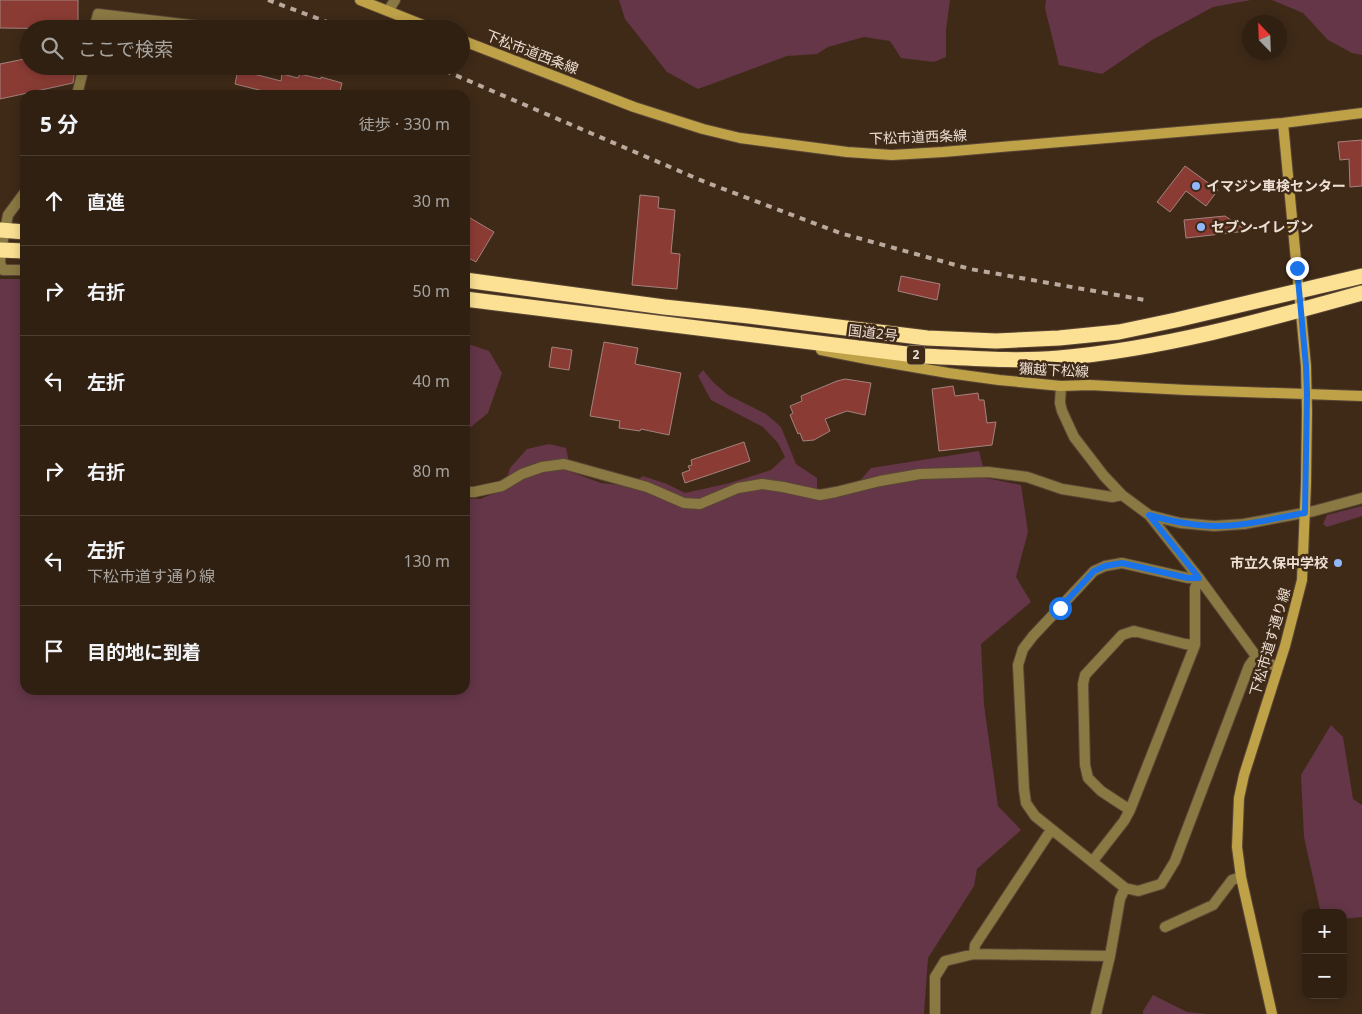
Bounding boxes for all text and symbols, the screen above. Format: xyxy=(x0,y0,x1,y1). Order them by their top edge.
north arrow xyxy=(1242,15,1287,60)
search box xyxy=(20,20,470,75)
street label: 下松市道西条線 xyxy=(483,25,581,78)
icon: search xyxy=(38,34,66,62)
text: ここで検索 xyxy=(78,36,173,62)
text: 5 分 xyxy=(40,110,78,138)
text: 徒歩 · 330 m xyxy=(359,113,450,135)
street label: 下松市道西条線 xyxy=(869,125,967,148)
place label: イマジン車検センター xyxy=(1206,176,1346,195)
marker: イマジン車検センター xyxy=(1190,180,1202,192)
icon: ahead xyxy=(40,187,68,215)
text: 直進 xyxy=(87,189,125,215)
text: 30 m xyxy=(413,190,450,212)
place label: セブン-イレブン xyxy=(1211,217,1313,236)
marker: セブン-イレブン xyxy=(1195,221,1207,233)
route end xyxy=(1286,257,1309,280)
icon: right xyxy=(40,277,68,305)
text: 右折 xyxy=(87,279,125,305)
text: 50 m xyxy=(413,280,450,302)
street label: 国道2号 xyxy=(847,320,899,345)
road number: 2 xyxy=(907,346,925,364)
street label: 獺越下松線 xyxy=(1019,358,1089,381)
icon: left xyxy=(40,367,68,395)
text: 左折 xyxy=(87,369,125,395)
text: 40 m xyxy=(413,370,450,392)
icon: right xyxy=(40,457,68,485)
text: 右折 xyxy=(87,459,125,485)
text: 80 m xyxy=(413,460,450,482)
text: 左折 xyxy=(87,537,125,563)
icon: left xyxy=(40,547,68,575)
text: 130 m xyxy=(403,550,450,572)
place label: 市立久保中学校 xyxy=(1230,553,1328,572)
marker: 市立久保中学校 xyxy=(1332,557,1344,569)
text: 下松市道す通り線 xyxy=(87,565,215,587)
street label: 下松市道す通り線 xyxy=(1245,585,1294,698)
route start xyxy=(1049,597,1072,620)
icon: arrive xyxy=(40,637,68,665)
text: 目的地に到着 xyxy=(87,639,201,665)
map controls xyxy=(1302,909,1347,999)
button: + xyxy=(1302,909,1347,954)
button: − xyxy=(1302,954,1347,999)

